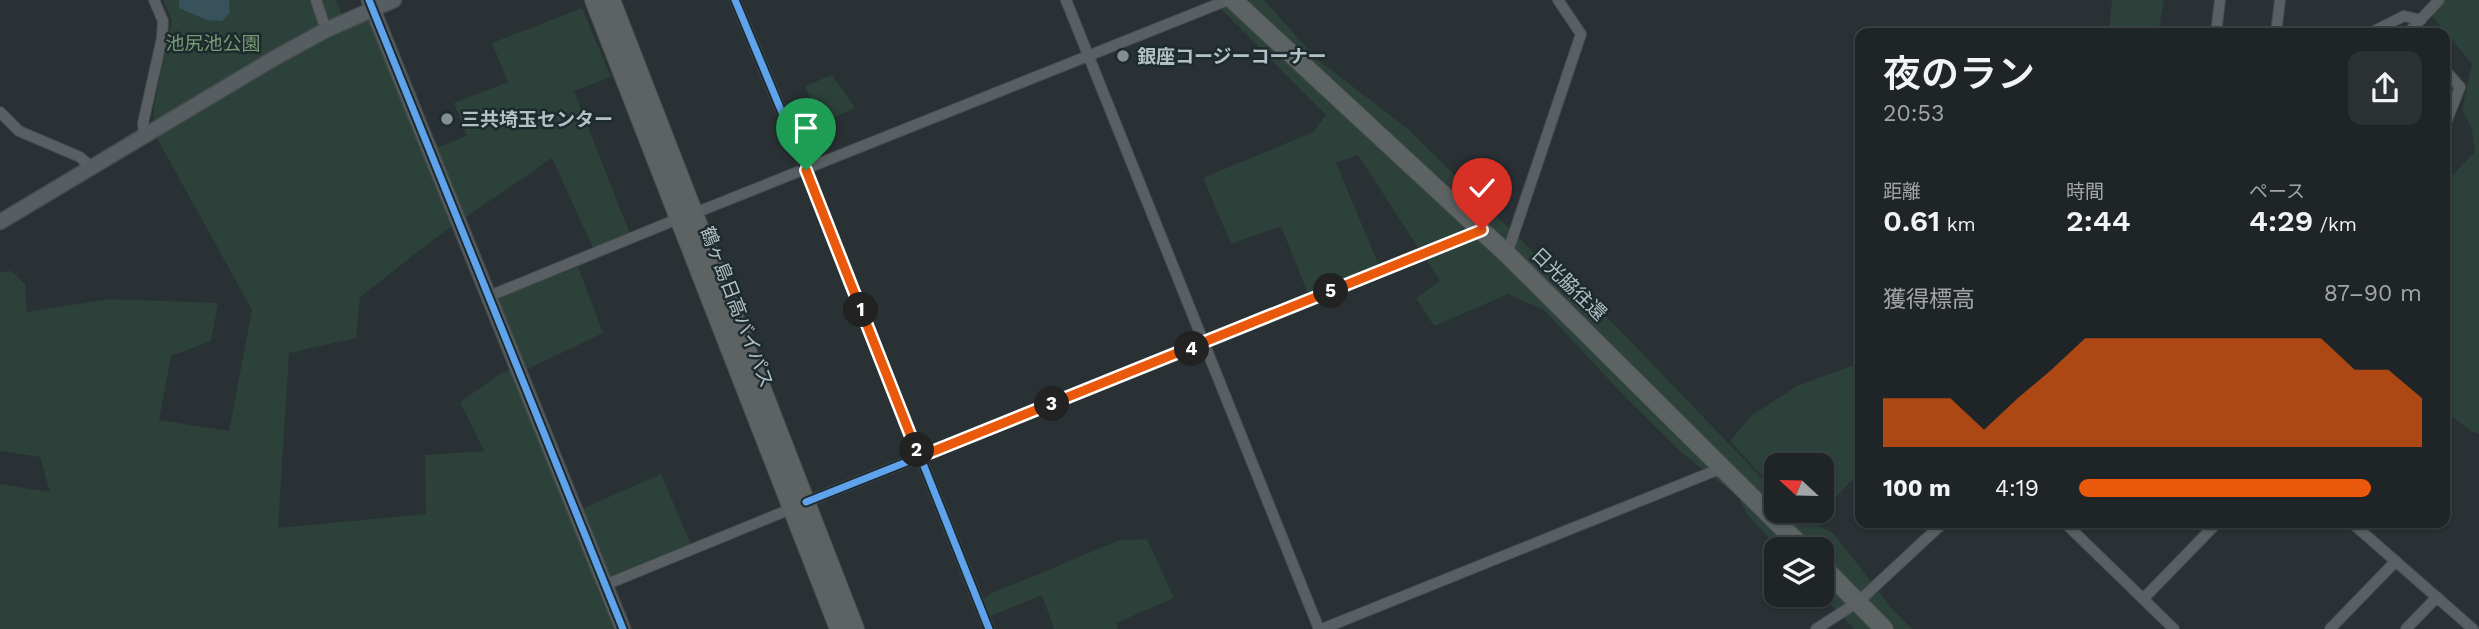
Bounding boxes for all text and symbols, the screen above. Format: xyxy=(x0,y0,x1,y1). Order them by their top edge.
park label: 池尻池公園 xyxy=(165,32,261,55)
place label: 銀座コージーコーナー xyxy=(1137,45,1327,68)
marker: 銀座コージーコーナー xyxy=(1115,48,1131,64)
button: share xyxy=(2348,51,2422,125)
text: 夜のラン xyxy=(1883,52,2035,96)
pin xyxy=(776,98,836,170)
text: 20:53 xyxy=(1883,100,1944,127)
place label: 三共埼玉センター xyxy=(461,108,613,131)
icon: arrive xyxy=(787,109,825,147)
marker: 三共埼玉センター xyxy=(439,111,455,127)
pin xyxy=(1452,158,1512,230)
icon: check xyxy=(1463,169,1501,207)
text: 距離 xyxy=(1883,180,1921,203)
text: 時間 xyxy=(2066,180,2104,203)
text: ペース xyxy=(2249,180,2305,203)
text: 0.61 xyxy=(1883,203,1940,238)
text: 2:44 xyxy=(2066,203,2131,238)
text: 4:29 xyxy=(2249,203,2313,238)
text: km xyxy=(1940,213,1976,236)
text: /km xyxy=(2313,213,2357,236)
street label: 鶴ヶ島日高バイパス xyxy=(696,223,778,391)
street label: 日光脇往還 xyxy=(1527,243,1611,325)
pin: 5 xyxy=(1314,274,1348,308)
text: 5 xyxy=(1325,279,1336,302)
text: 87–90 m xyxy=(2324,280,2422,307)
text: 獲得標高 xyxy=(1883,286,1975,313)
pin: 1 xyxy=(844,292,878,328)
text: 1 xyxy=(856,298,865,321)
pin: 4 xyxy=(1174,332,1210,366)
text: 4 xyxy=(1185,337,1198,360)
pin: 3 xyxy=(1034,386,1070,422)
text: 3 xyxy=(1046,392,1057,415)
pin: 2 xyxy=(900,433,934,468)
text: 2 xyxy=(911,438,922,461)
north arrow xyxy=(1764,453,1834,523)
map controls xyxy=(1764,453,1834,607)
text: 100 m xyxy=(1883,475,1951,502)
text: 4:19 xyxy=(1995,475,2039,502)
button: layers xyxy=(1764,537,1834,607)

